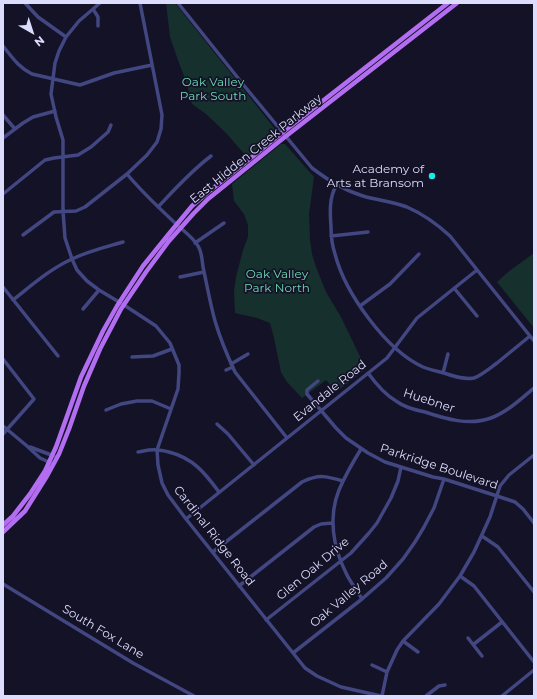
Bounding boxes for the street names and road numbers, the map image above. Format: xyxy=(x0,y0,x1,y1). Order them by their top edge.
street label: East Hidden Creek Parkway xyxy=(187,91,325,207)
street label: Evandale Road xyxy=(291,357,369,425)
street label: Huebner xyxy=(401,386,457,416)
street label: Parkridge Boulevard xyxy=(378,441,500,493)
street label: Cardinal Ridge Road xyxy=(170,483,258,589)
street label: Glen Oak Drive xyxy=(274,535,352,603)
street label: Oak Valley Road xyxy=(307,557,391,631)
street label: South Fox Lane xyxy=(59,602,147,662)

